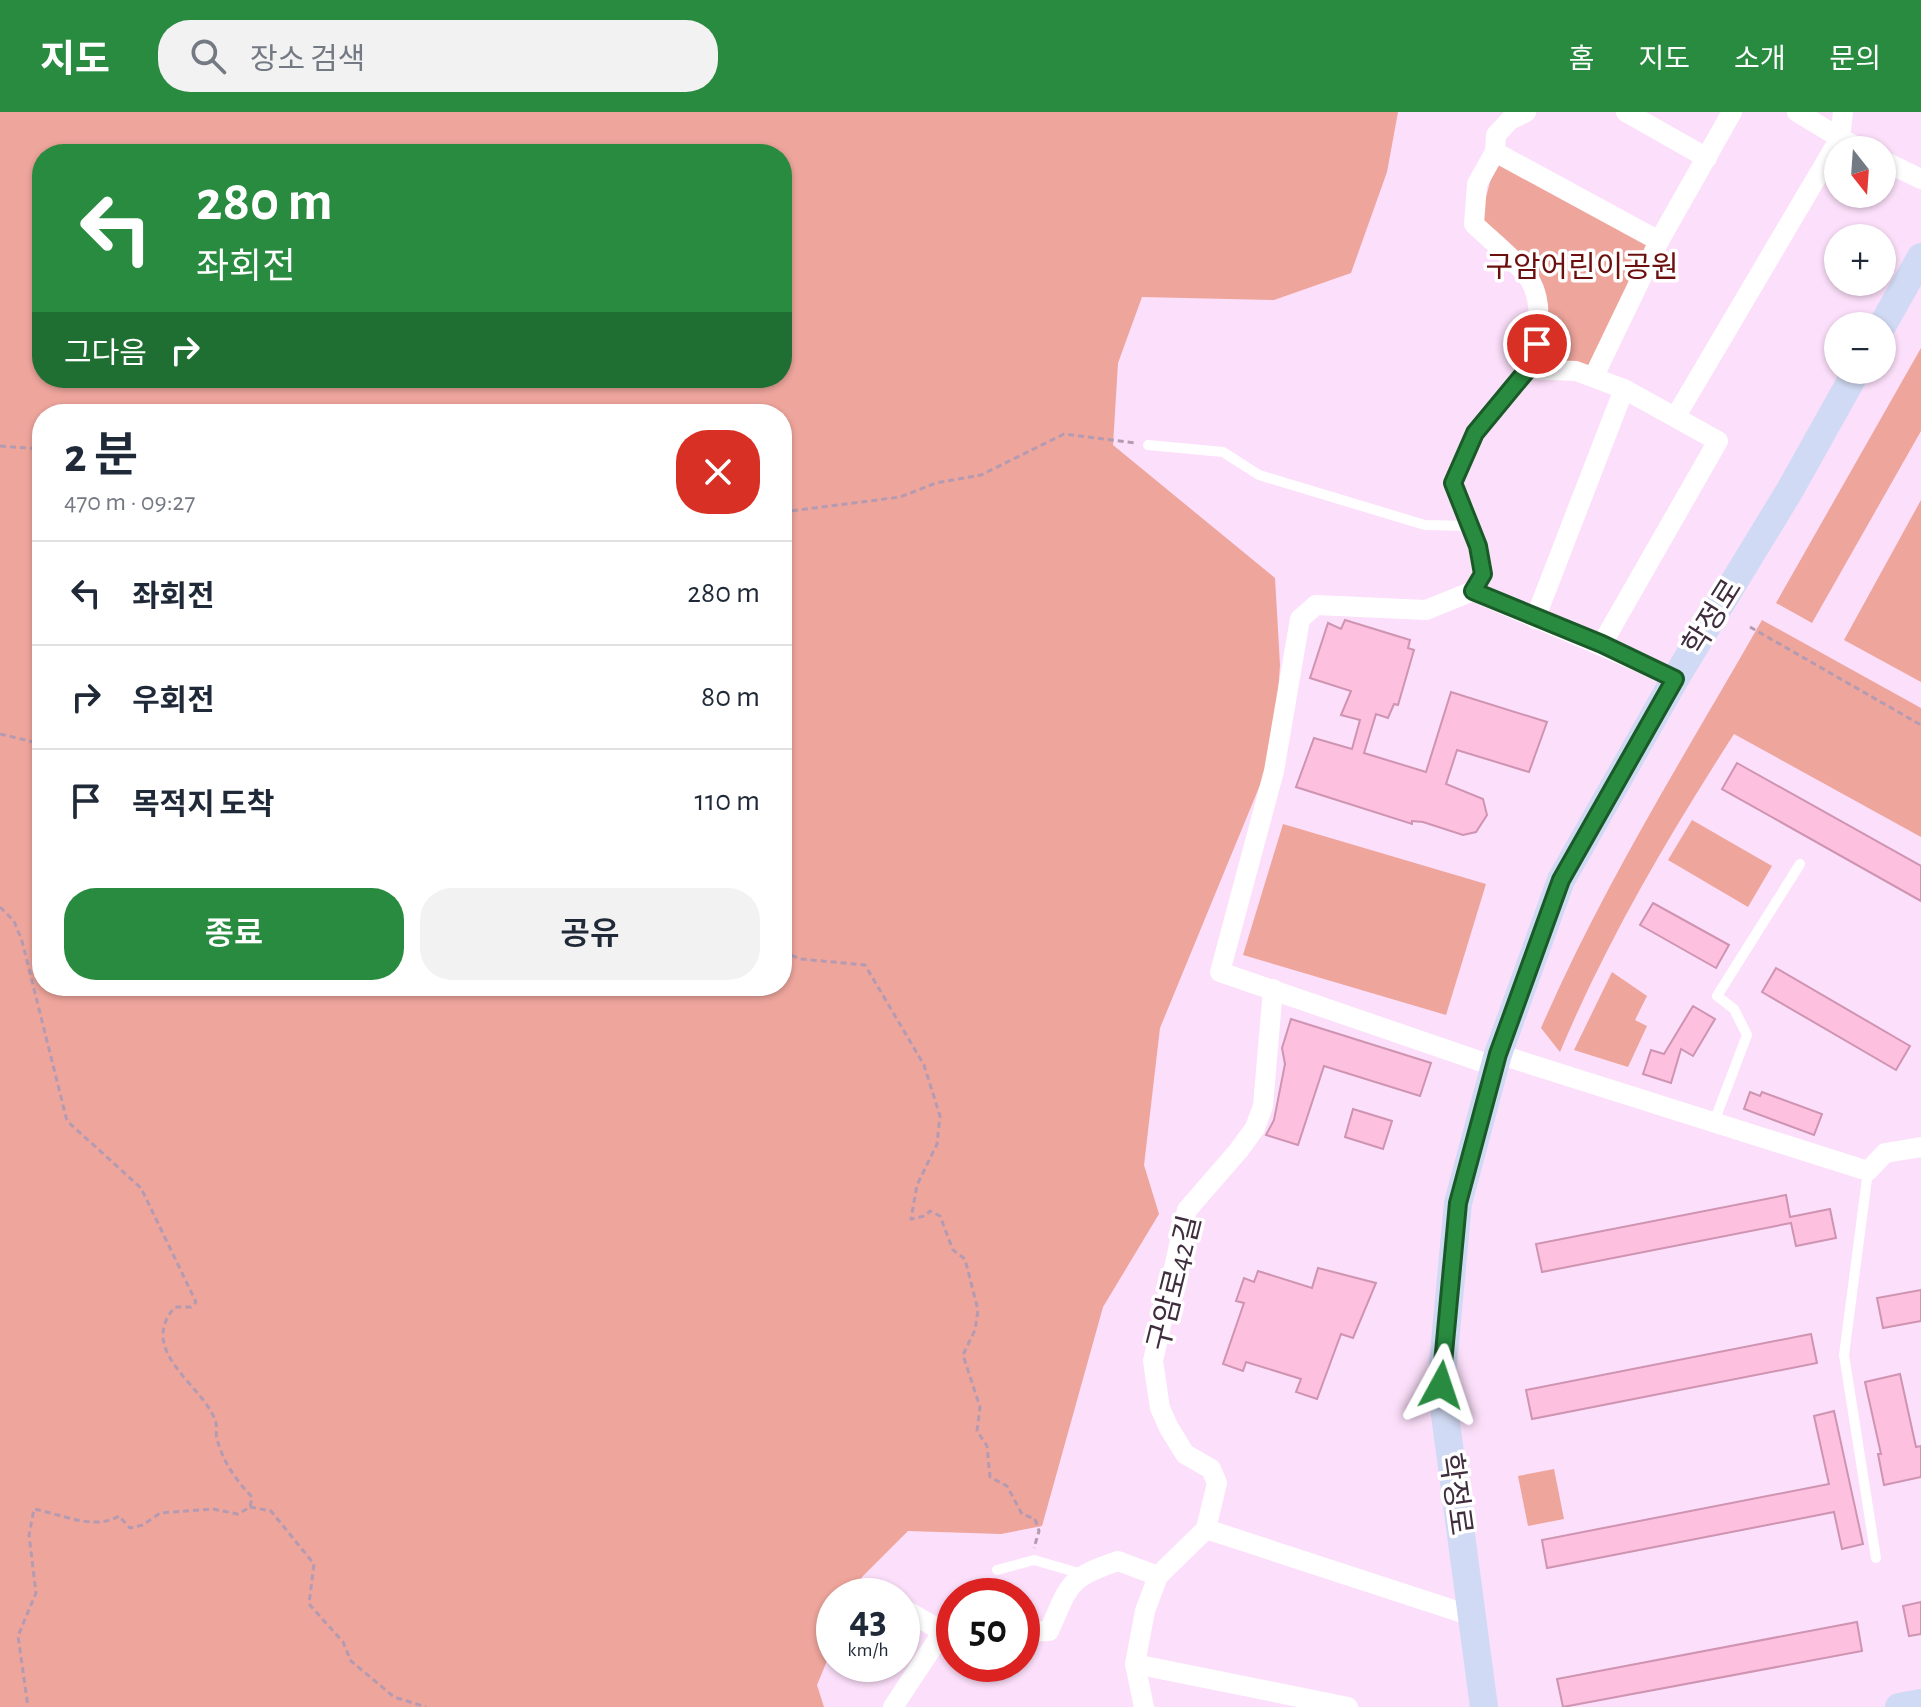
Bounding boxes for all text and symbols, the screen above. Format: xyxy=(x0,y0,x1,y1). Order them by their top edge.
search box xyxy=(158,20,718,92)
icon: search xyxy=(186,34,230,78)
text: 지도 xyxy=(40,42,110,80)
text: 장소 검색 xyxy=(250,45,365,75)
text: 홈 xyxy=(1569,46,1594,74)
text: 지도 xyxy=(1638,46,1690,74)
text: 소개 xyxy=(1734,46,1785,74)
text: 문의 xyxy=(1829,46,1881,74)
north arrow xyxy=(1824,136,1896,208)
map controls xyxy=(1824,136,1896,384)
text: 280 m xyxy=(196,174,333,230)
icon: left xyxy=(64,176,168,280)
button: + xyxy=(1824,224,1896,296)
text: 좌회전 xyxy=(196,249,295,285)
park label: 구암어린이공원 xyxy=(1485,251,1679,283)
pin xyxy=(1503,310,1571,378)
button: − xyxy=(1824,312,1896,384)
icon: arrive xyxy=(1515,322,1559,366)
icon: right xyxy=(163,328,207,372)
text: 그다음 xyxy=(64,339,147,369)
button: close xyxy=(676,430,760,514)
text: 2 분 xyxy=(64,433,138,481)
text: 470 m · 09:27 xyxy=(64,489,195,515)
icon: left xyxy=(64,571,108,615)
street label: 학정로 xyxy=(1677,574,1748,661)
text: 280 m xyxy=(687,578,760,608)
text: 좌회전 xyxy=(132,582,215,612)
icon: right xyxy=(64,675,108,719)
text: 80 m xyxy=(701,682,760,712)
text: 우회전 xyxy=(132,686,215,716)
icon: arrive xyxy=(64,779,108,823)
text: 110 m xyxy=(695,786,760,816)
text: 목적지 도착 xyxy=(132,790,275,820)
button: 종료 xyxy=(64,888,404,980)
button: 공유 xyxy=(420,888,760,980)
street label: 구암로42길 xyxy=(1143,1212,1206,1354)
position arrow xyxy=(1399,1343,1483,1427)
street label: 학정로 xyxy=(1434,1451,1477,1537)
speed limit sign: 50 xyxy=(936,1578,1040,1682)
text: 43 xyxy=(849,1600,887,1640)
text: km/h xyxy=(847,1640,889,1660)

